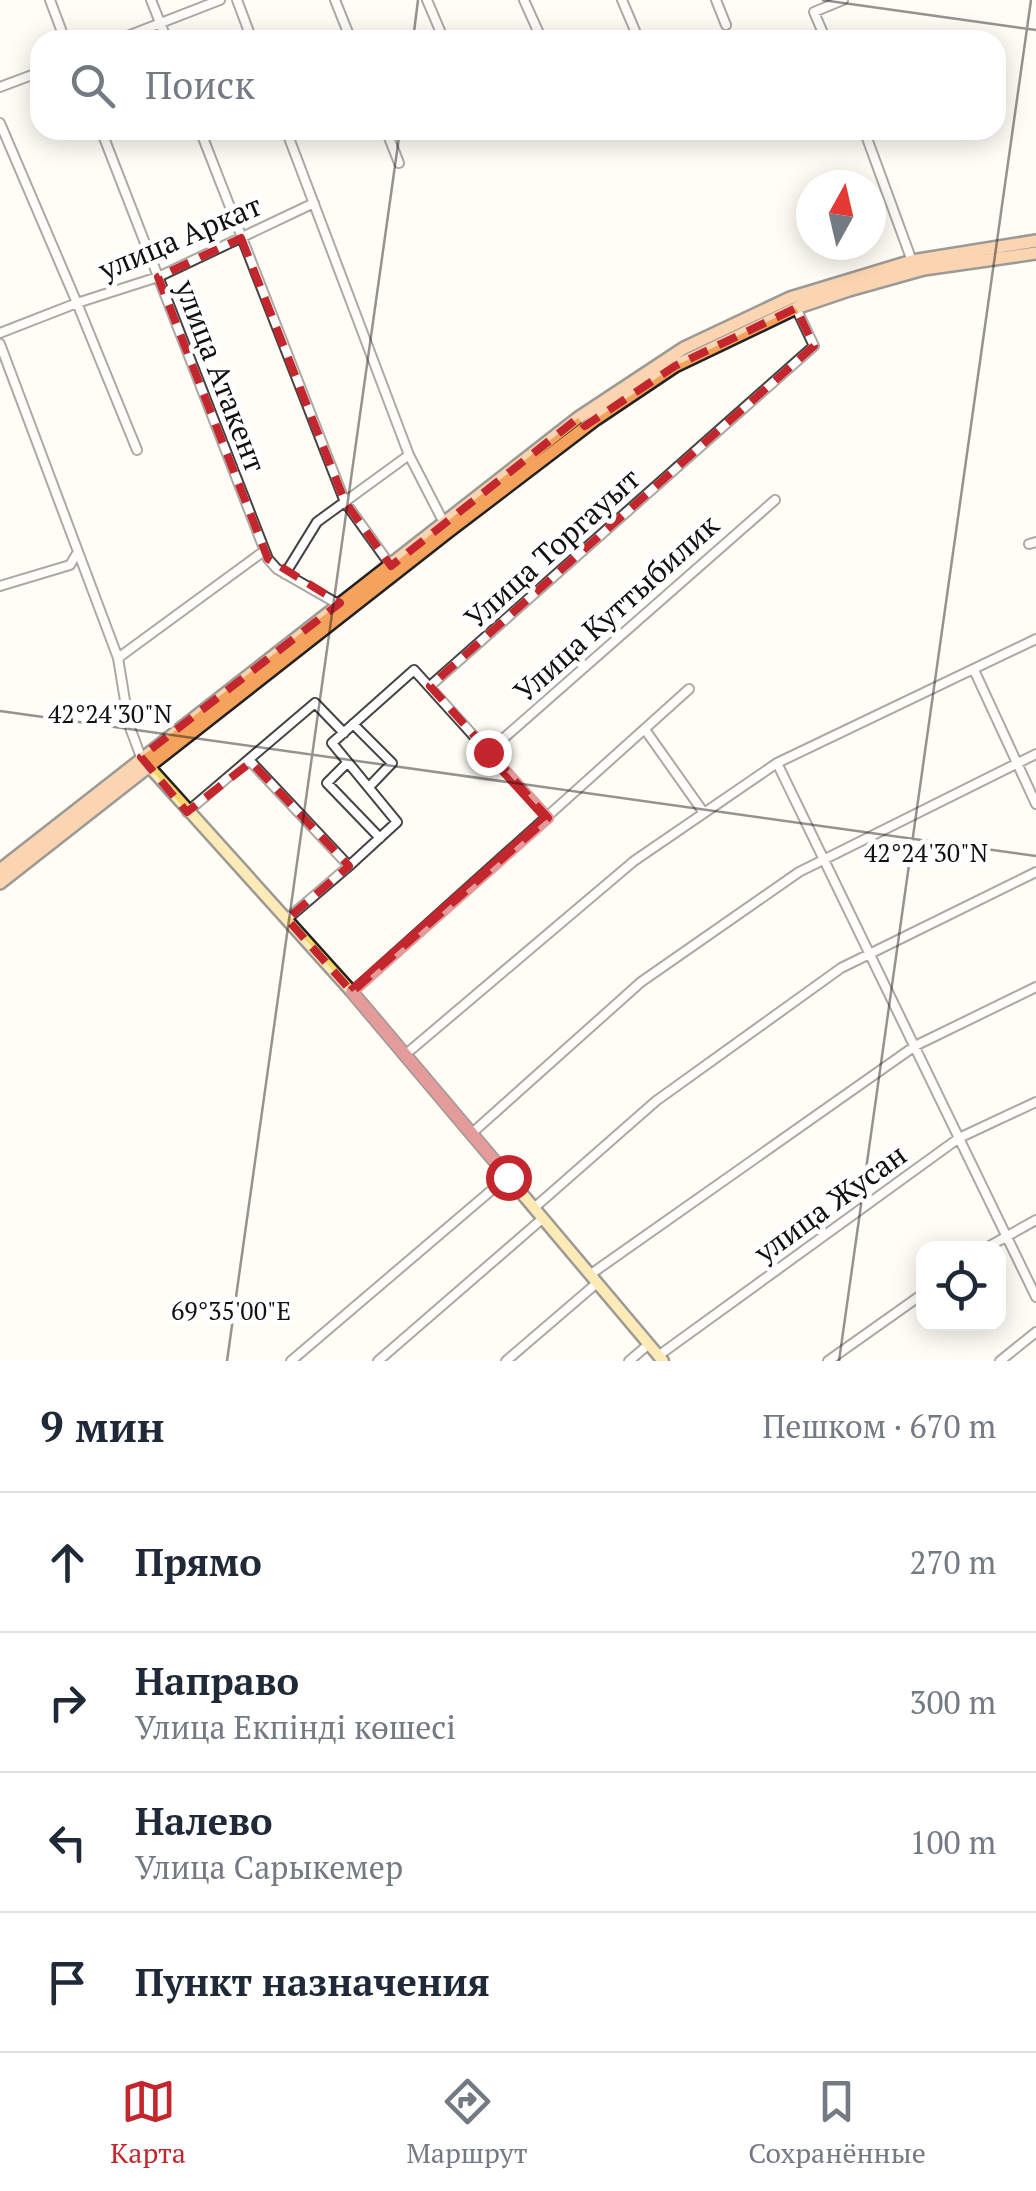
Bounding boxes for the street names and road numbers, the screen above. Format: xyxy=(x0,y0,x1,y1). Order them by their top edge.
street label: улица Аркат xyxy=(92,185,268,290)
street label: улица Атакент xyxy=(166,273,276,478)
street label: Улица Торгауыт xyxy=(456,458,648,638)
street label: Улица Куттыбилик xyxy=(505,505,728,711)
street label: улица Жусан xyxy=(745,1134,914,1272)

